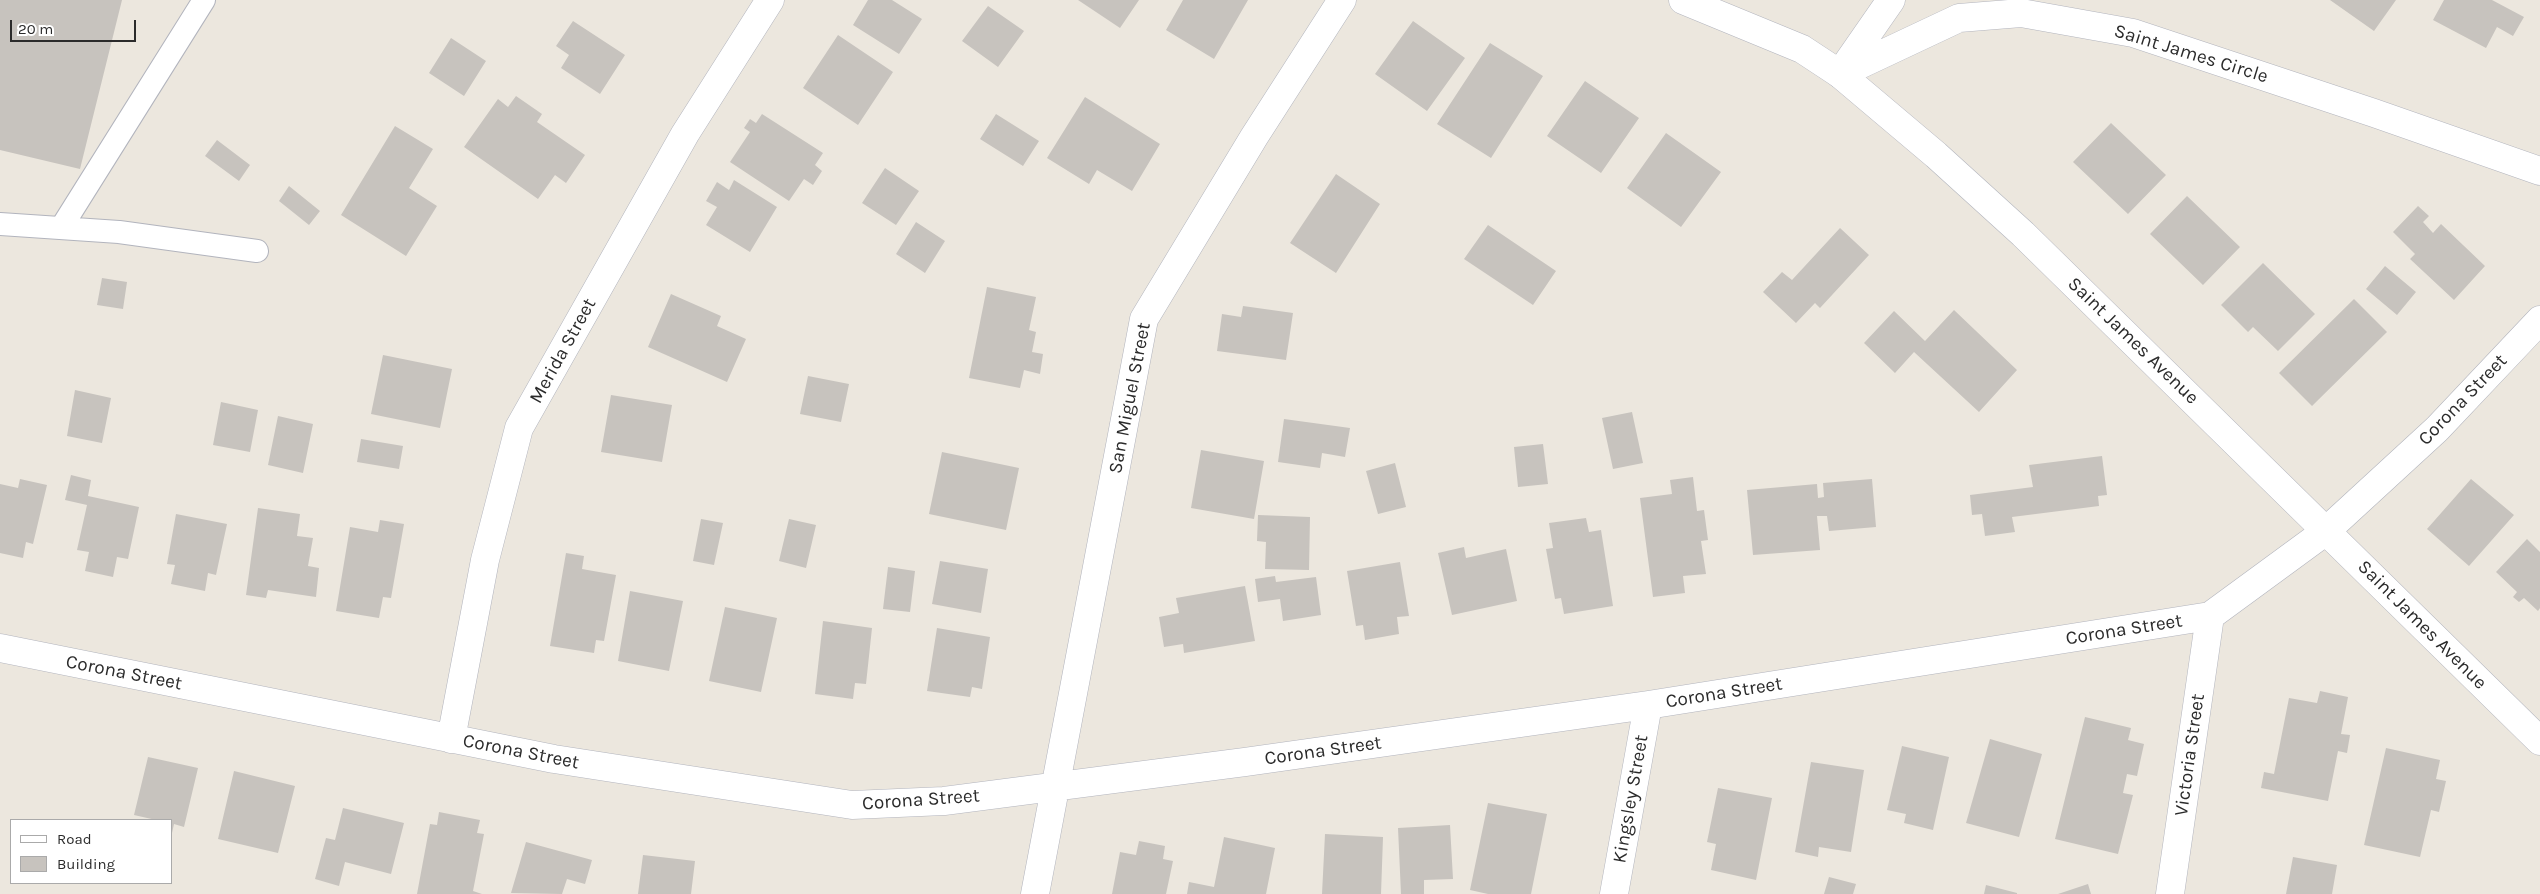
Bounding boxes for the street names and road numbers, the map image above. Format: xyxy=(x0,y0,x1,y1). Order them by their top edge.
street label: Saint James Circle xyxy=(2111,20,2271,88)
street label: Saint James Avenue xyxy=(2063,273,2203,409)
street label: Merida Street xyxy=(525,294,601,408)
street label: San Miguel Street xyxy=(1104,320,1156,476)
street label: Corona Street xyxy=(2414,350,2512,450)
street label: Saint James Avenue xyxy=(2353,556,2491,694)
street label: Corona Street xyxy=(2064,610,2184,650)
street label: Corona Street xyxy=(64,651,184,695)
street label: Corona Street xyxy=(1664,673,1784,713)
street label: Victoria Street xyxy=(2170,692,2210,818)
street label: Corona Street xyxy=(461,730,581,774)
street label: Corona Street xyxy=(1263,732,1383,770)
street label: Kingsley Street xyxy=(1608,733,1654,865)
street label: Corona Street xyxy=(861,785,981,815)

